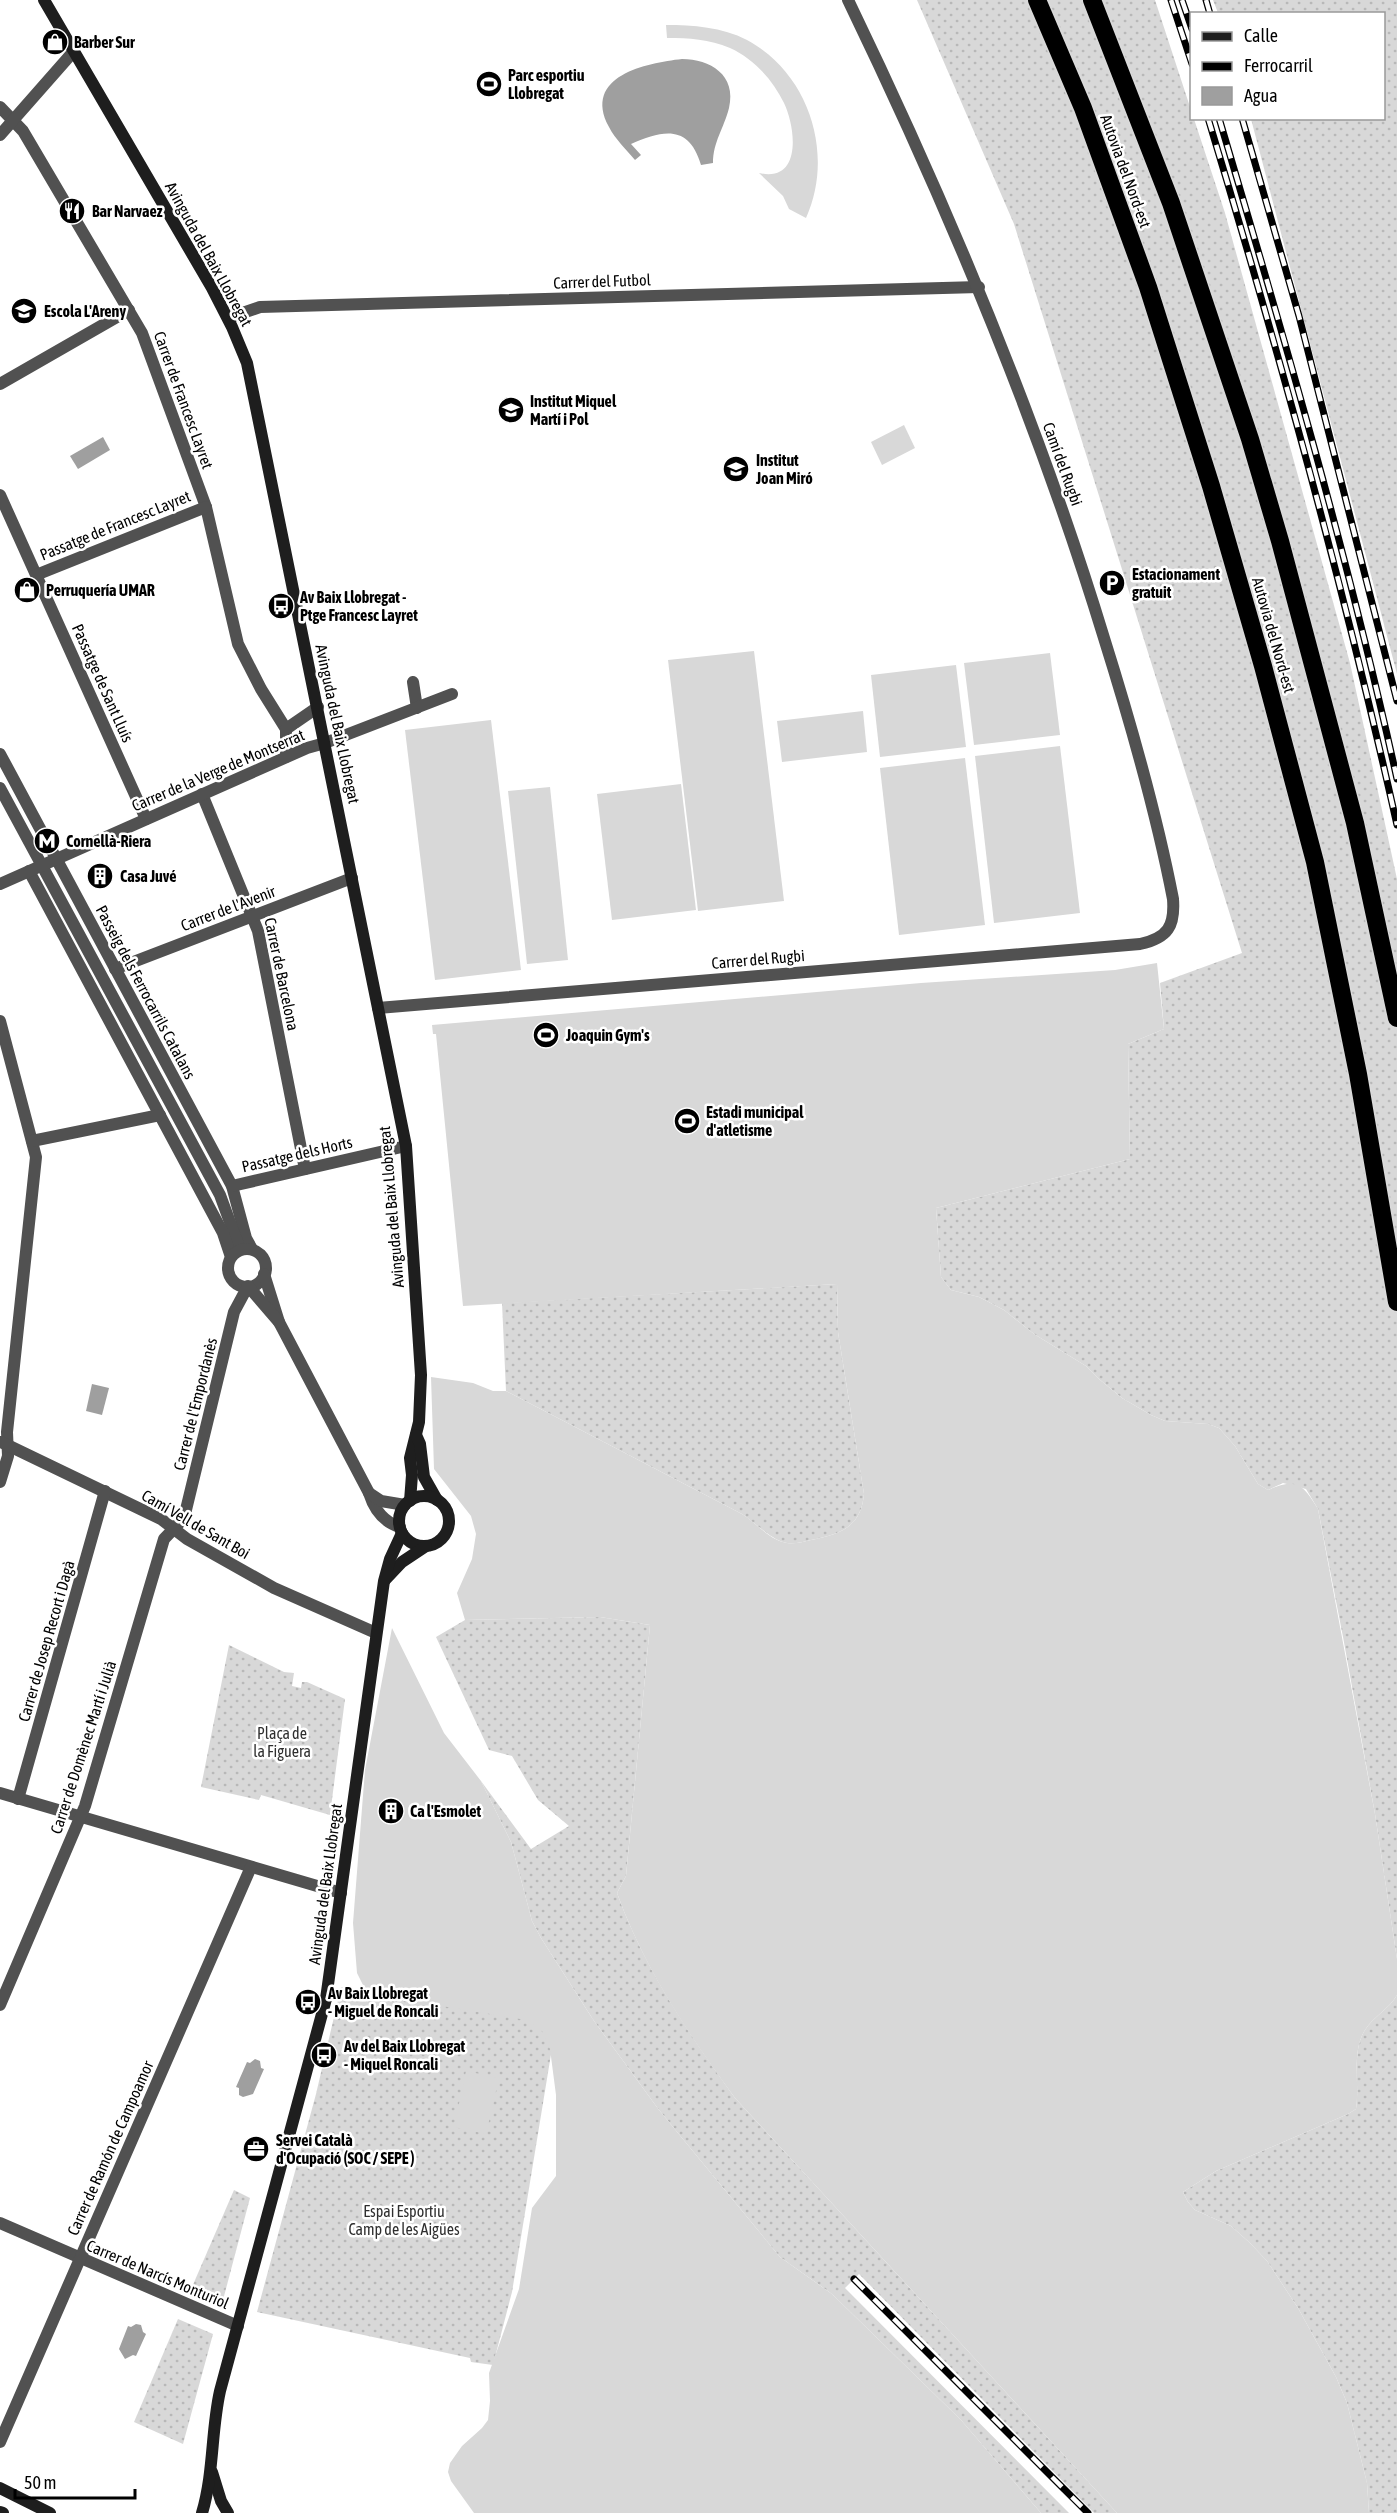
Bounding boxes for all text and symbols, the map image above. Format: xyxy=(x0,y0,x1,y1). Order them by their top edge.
legend xyxy=(1190,12,1385,120)
text: Calle xyxy=(1244,25,1278,46)
shop icon: Barber Sur xyxy=(40,27,70,57)
place label: Barber Sur xyxy=(74,33,135,51)
text: Ferrocarril xyxy=(1244,55,1313,76)
place label: Parc esportiu Llobregat xyxy=(508,66,585,102)
sports icon: Parc esportiu Llobregat xyxy=(474,69,504,99)
text: Agua xyxy=(1244,85,1278,106)
street label: Autovia del Nord-est xyxy=(1097,112,1155,231)
street label: Avinguda del Baix Llobregat xyxy=(161,179,256,330)
restaurant icon: Bar Narvaez xyxy=(57,196,87,226)
place label: Bar Narvaez xyxy=(92,202,163,220)
street label: Carrer del Futbol xyxy=(553,270,652,292)
school or university icon: Escola L'Areny xyxy=(9,296,39,326)
place label: Escola L'Areny xyxy=(44,302,126,320)
street label: Carrer de Francesc Layret xyxy=(150,329,217,472)
place label: Institut Miquel Martí i Pol xyxy=(530,392,617,428)
school or university icon: Institut Miquel Martí i Pol xyxy=(496,395,526,425)
street label: Camí del Rugbi xyxy=(1039,420,1086,508)
place label: Institut Joan Miró xyxy=(755,451,813,487)
school or university icon: Institut Joan Miró xyxy=(721,454,751,484)
street label: Passatge de Francesc Layret xyxy=(37,486,194,564)
place label: Estacionament gratuit xyxy=(1132,565,1220,601)
parking icon: Estacionament gratuit xyxy=(1097,568,1127,598)
shop icon: Perruquería UMAR xyxy=(12,575,42,605)
street label: Autovia del Nord-est xyxy=(1249,575,1299,695)
place label: Perruquería UMAR xyxy=(46,581,155,599)
place label: Av Baix Llobregat - Ptge Francesc Layret xyxy=(299,588,418,624)
bus stop icon: Av Baix Llobregat - Ptge Francesc Layret xyxy=(266,591,296,621)
street label: Passatge de Sant Lluís xyxy=(68,621,137,746)
street label: Avinguda del Baix Llobregat xyxy=(311,643,364,806)
street label: Carrer de la Verge de Montserrat xyxy=(129,725,308,816)
metro station icon: Cornellà-Riera xyxy=(32,826,62,856)
place label: Cornellà-Riera xyxy=(66,832,151,850)
building icon: Casa Juvé xyxy=(85,861,115,891)
place label: Casa Juvé xyxy=(120,867,176,885)
street label: Carrer de l'Avenir xyxy=(178,882,278,934)
street label: Passeig dels Ferrocarrils Catalans xyxy=(92,902,200,1083)
street label: Carrer de Barcelona xyxy=(261,916,303,1032)
street label: Carrer del Rugbi xyxy=(711,946,805,973)
sports icon: Joaquin Gym's xyxy=(531,1020,561,1050)
place label: Joaquin Gym's xyxy=(565,1026,650,1044)
place label: Estadi municipal d'atletisme xyxy=(706,1103,804,1139)
sports icon: Estadi municipal d'atletisme xyxy=(672,1106,702,1136)
street label: Avinguda del Baix Llobregat xyxy=(375,1125,408,1289)
street label: Passatge dels Horts xyxy=(240,1132,355,1176)
street label: Carrer de l'Empordanès xyxy=(170,1336,221,1472)
street label: Camí Vell de Sant Boi xyxy=(139,1486,253,1562)
street label: Carrer de Josep Recort i Dagà xyxy=(14,1558,79,1724)
street label: Carrer de Domènec Martí i Julià xyxy=(46,1658,120,1836)
park label: Plaça de la Figuera xyxy=(253,1724,311,1761)
building icon: Ca l'Esmolet xyxy=(376,1796,406,1826)
street label: Avinguda del Baix Llobregat xyxy=(305,1802,346,1966)
place label: Ca l'Esmolet xyxy=(410,1802,482,1820)
place label: Av Baix Llobregat - Miguel de Roncali xyxy=(327,1984,439,2020)
bus stop icon: Av Baix Llobregat - Miguel de Roncali xyxy=(293,1987,323,2017)
place label: Av del Baix Llobregat - Miquel Roncali xyxy=(343,2037,466,2073)
bus stop icon: Av del Baix Llobregat - Miquel Roncali xyxy=(309,2040,339,2070)
street label: Carrer de Ramón de Campoamor xyxy=(63,2058,158,2239)
place label: Servei Català d'Ocupació (SOC / SEPE ) xyxy=(276,2131,415,2167)
office icon: Servei Català d'Ocupació (SOC / SEPE ) xyxy=(241,2134,271,2164)
park label: Espai Esportiu Camp de les Aigües xyxy=(348,2202,460,2239)
street label: Carrer de Narcís Monturiol xyxy=(84,2236,233,2312)
scale bar xyxy=(15,2462,135,2500)
text: 50 m xyxy=(24,2472,56,2493)

